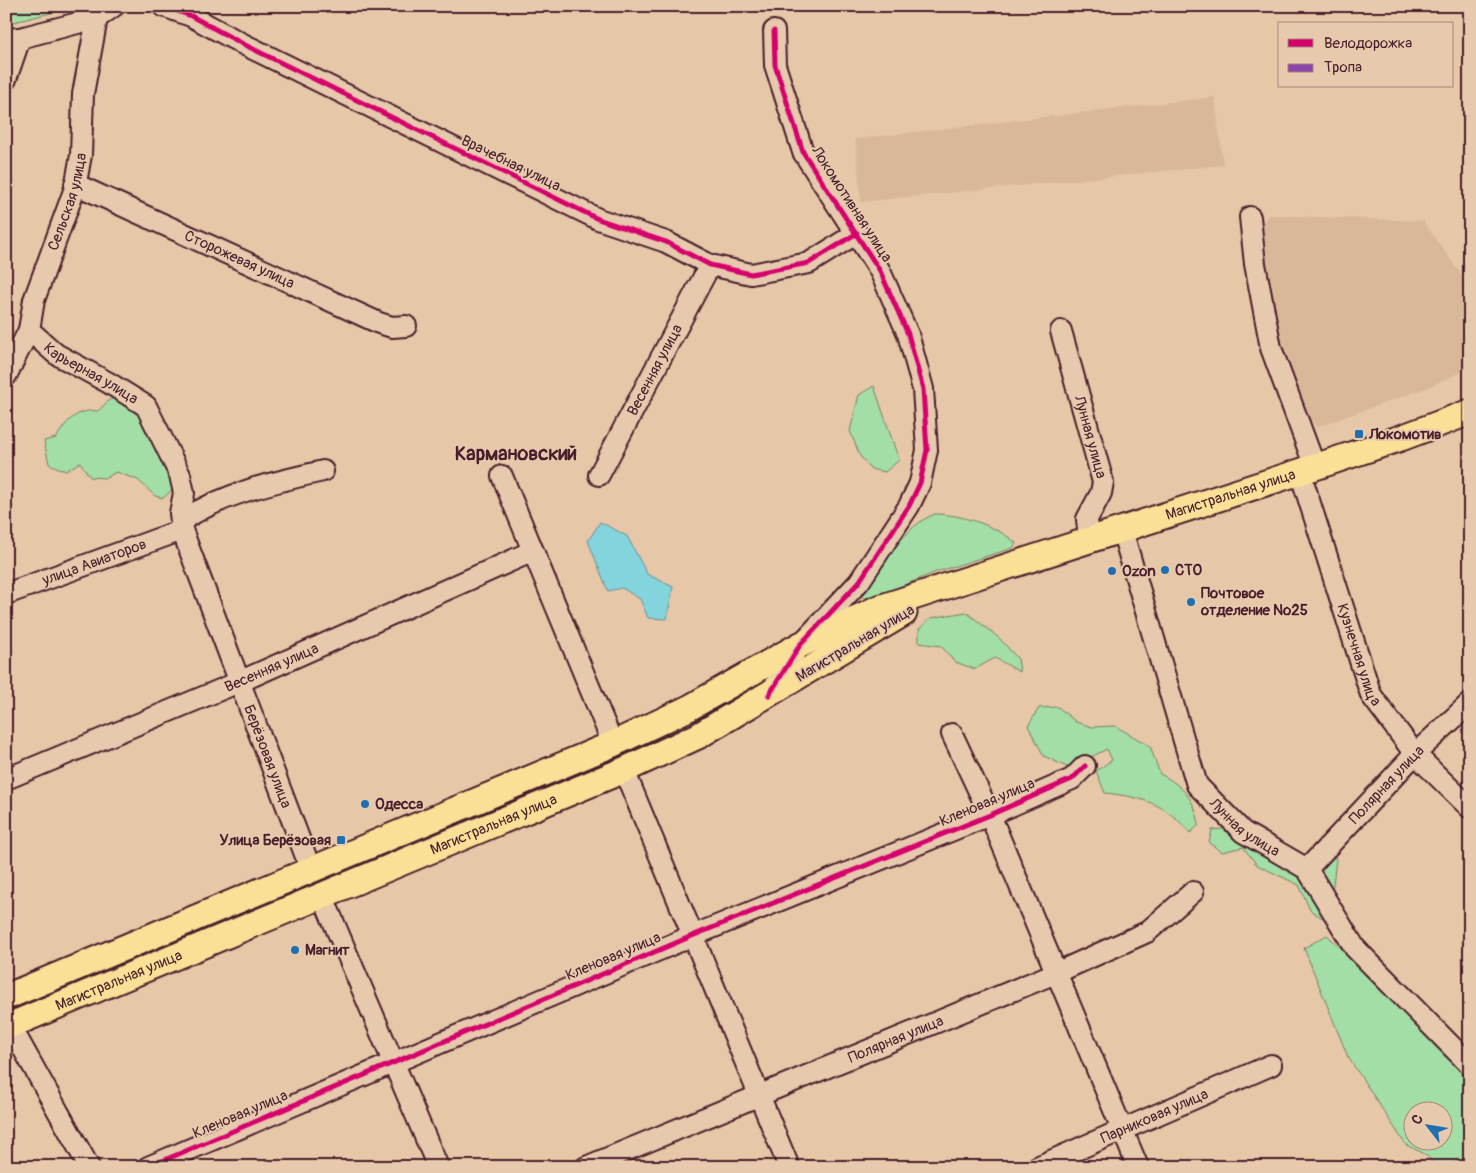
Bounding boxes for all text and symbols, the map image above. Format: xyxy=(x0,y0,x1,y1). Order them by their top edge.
legend xyxy=(1278,22,1454,88)
text: Велодорожка xyxy=(1324,34,1412,53)
text: Тропа xyxy=(1324,58,1362,77)
street label: Врачебная улица xyxy=(458,131,564,196)
street label: Локомотивная улица xyxy=(806,142,896,266)
street label: Сельская улица xyxy=(44,151,91,253)
street label: Сторожевая улица xyxy=(181,226,298,293)
street label: Весенняя улица xyxy=(623,321,687,419)
street label: Карьерная улица xyxy=(39,338,141,409)
street label: Лунная улица xyxy=(1069,393,1111,481)
place label: Локомотив xyxy=(1368,425,1441,444)
marker: Локомотив xyxy=(1353,428,1365,440)
district label: Кармановский xyxy=(455,441,577,466)
street label: Магистральная улица xyxy=(1163,465,1298,525)
street label: улица Авиаторов xyxy=(39,535,149,590)
place label: СТО xyxy=(1175,561,1203,580)
place label: Ozon xyxy=(1122,562,1156,581)
marker: СТО xyxy=(1159,564,1171,576)
marker: Ozon xyxy=(1106,565,1118,577)
place label: Почтовое отделение №25 xyxy=(1200,584,1308,620)
marker: Почтовое отделение №25 xyxy=(1185,596,1197,608)
street label: Магистральная улица xyxy=(792,600,918,686)
street label: Кузнечная улица xyxy=(1332,601,1385,710)
street label: Весенняя улица xyxy=(222,639,322,697)
street label: Берёзовая улица xyxy=(239,702,296,811)
street label: Полярная улица xyxy=(1345,741,1428,828)
street label: Кленовая улица xyxy=(937,774,1038,831)
street label: Магистральная улица xyxy=(428,790,560,860)
street label: Лунная улица xyxy=(1204,793,1283,861)
place label: Одесса xyxy=(375,795,423,814)
marker: Одесса xyxy=(359,798,371,810)
place label: Улица Берёзовая xyxy=(220,831,331,850)
marker: Улица Берёзовая xyxy=(335,834,347,846)
street label: Кленовая улица xyxy=(563,928,664,985)
place label: Магнит xyxy=(305,941,350,960)
marker: Магнит xyxy=(289,944,301,956)
street label: Магистральная улица xyxy=(53,946,185,1015)
street label: Полярная улица xyxy=(845,1011,946,1068)
street label: Парниковая улица xyxy=(1098,1085,1211,1148)
street label: Кленовая улица xyxy=(190,1086,291,1143)
north arrow xyxy=(1404,1100,1454,1150)
text: С xyxy=(1408,1111,1427,1128)

